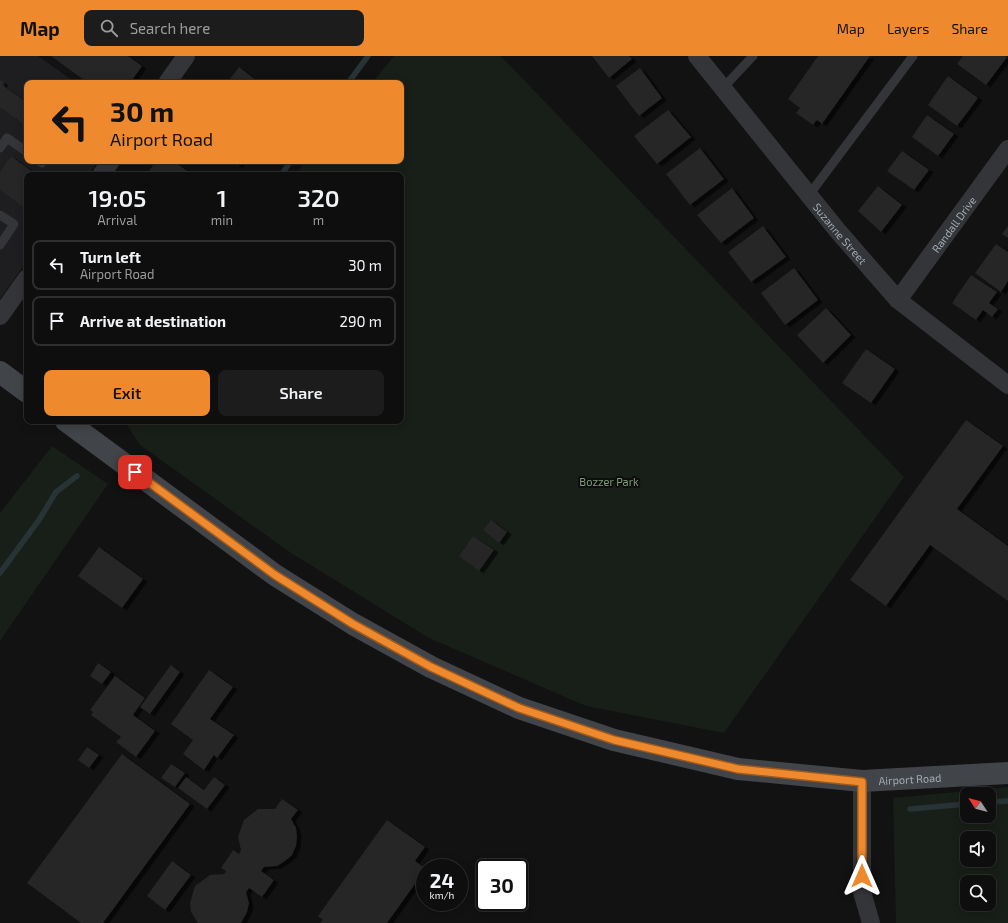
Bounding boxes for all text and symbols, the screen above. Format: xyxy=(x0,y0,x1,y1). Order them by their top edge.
search box xyxy=(84,10,364,46)
text: Map xyxy=(20,17,60,40)
icon: search xyxy=(98,17,120,39)
text: Search here xyxy=(130,19,210,37)
text: Map xyxy=(837,20,865,37)
text: Layers xyxy=(887,20,929,37)
text: Share xyxy=(951,20,988,37)
text: 30 m xyxy=(110,94,174,128)
icon: left xyxy=(44,96,96,148)
text: Airport Road xyxy=(110,128,213,150)
text: 19:05 xyxy=(88,183,146,212)
text: 1 xyxy=(217,183,227,212)
text: 320 xyxy=(297,183,340,212)
street label: Randall Drive xyxy=(929,193,978,255)
street label: Suzanne Street xyxy=(811,200,870,266)
text: Arrival xyxy=(98,212,137,228)
text: min xyxy=(211,212,233,228)
text: m xyxy=(313,212,324,228)
text: Turn left xyxy=(80,248,141,266)
icon: left xyxy=(46,254,68,276)
text: 30 m xyxy=(348,256,382,274)
text: Airport Road xyxy=(80,266,154,282)
icon: arrive xyxy=(46,310,68,332)
text: Arrive at destination xyxy=(80,312,226,330)
text: 290 m xyxy=(339,312,382,330)
button: Exit xyxy=(44,370,210,416)
button: Share xyxy=(218,370,384,416)
pin xyxy=(118,455,152,489)
icon: arrive xyxy=(124,461,146,483)
park label: Bozzer Park xyxy=(579,475,639,488)
street label: Airport Road xyxy=(878,770,942,787)
north arrow xyxy=(960,787,996,823)
map controls xyxy=(960,787,996,911)
button: sound xyxy=(960,831,996,867)
position arrow xyxy=(841,855,883,897)
speed limit sign: 30 xyxy=(476,859,528,911)
text: 24 xyxy=(430,868,454,892)
button: search xyxy=(960,875,996,911)
text: km/h xyxy=(430,889,454,901)

